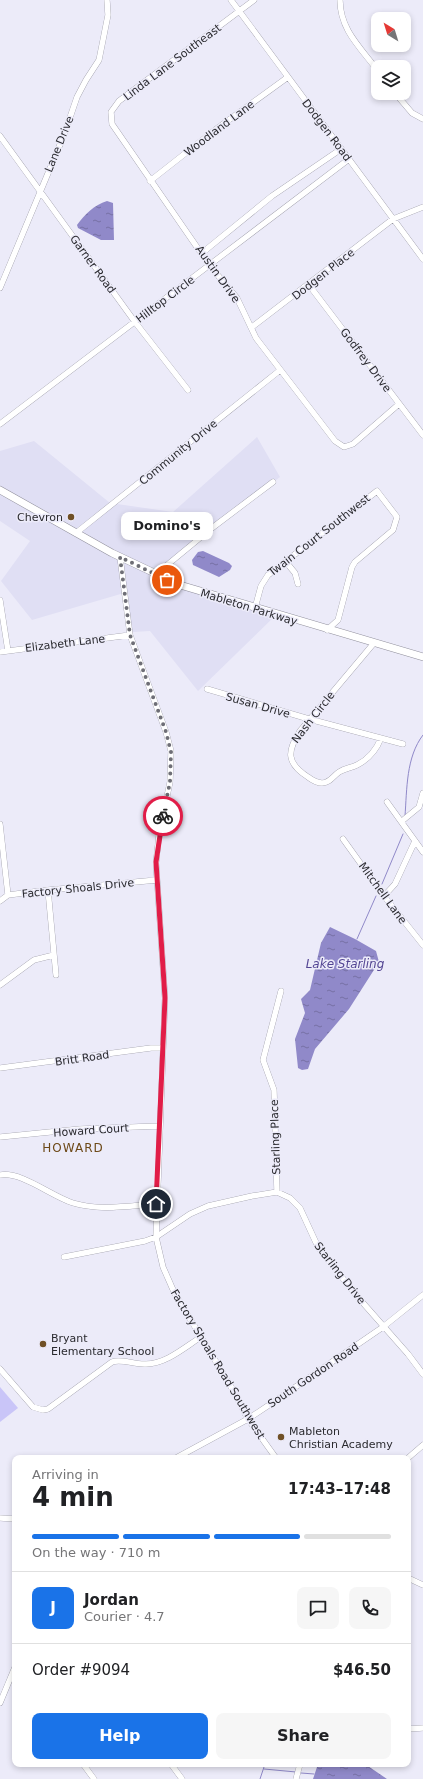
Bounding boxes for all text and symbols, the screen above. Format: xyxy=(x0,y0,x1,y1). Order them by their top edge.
north arrow xyxy=(371,12,411,52)
map controls xyxy=(371,12,411,100)
street label: Linda Lane Southeast xyxy=(121,21,224,103)
button: layers xyxy=(371,60,411,100)
street label: Dodgen Road xyxy=(299,97,354,164)
street label: Woodland Lane xyxy=(182,98,257,159)
street label: Lane Drive xyxy=(42,114,77,174)
street label: Garner Road xyxy=(67,233,118,296)
street label: Austin Drive xyxy=(193,243,243,306)
street label: Dodgen Place xyxy=(289,246,357,303)
street label: Hilltop Circle xyxy=(133,273,197,326)
street label: Godfrey Drive xyxy=(337,326,394,395)
street label: Community Drive xyxy=(137,417,220,488)
street label: Twain Court Southwest xyxy=(265,491,373,580)
place label: Chevron xyxy=(17,511,63,524)
marker: Chevron xyxy=(66,512,76,522)
callout: Domino's xyxy=(121,512,213,540)
text: Domino's xyxy=(133,518,201,533)
pin xyxy=(150,563,184,597)
icon: bag xyxy=(156,569,178,591)
street label: Mableton Parkway xyxy=(199,587,299,629)
street label: Elizabeth Lane xyxy=(24,632,106,655)
street label: Nash Circle xyxy=(289,689,338,746)
street label: Susan Drive xyxy=(224,690,292,721)
courier xyxy=(143,796,183,836)
icon: bike xyxy=(152,805,174,827)
street label: Mitchell Lane xyxy=(356,860,409,927)
street label: Factory Shoals Drive xyxy=(21,876,135,901)
water label: Lake Starling xyxy=(306,957,385,971)
street label: Britt Road xyxy=(54,1048,110,1069)
street label: Starling Place xyxy=(268,1099,283,1175)
street label: Howard Court xyxy=(53,1121,130,1140)
district label: HOWARD xyxy=(42,1141,104,1155)
pin xyxy=(139,1187,173,1221)
icon: home xyxy=(145,1193,167,1215)
street label: Starling Drive xyxy=(311,1240,368,1307)
street label: Factory Shoals Road Southwest xyxy=(168,1287,268,1442)
place label: Bryant Elementary School xyxy=(51,1332,154,1358)
marker: Bryant Elementary School xyxy=(38,1339,48,1349)
street label: South Gordon Road xyxy=(265,1340,361,1411)
place label: Mableton Christian Academy xyxy=(289,1425,393,1451)
marker: Mableton Christian Academy xyxy=(276,1432,286,1442)
text: Arriving in xyxy=(32,1467,99,1482)
text: 17:43–17:48 xyxy=(288,1480,391,1498)
text: 4 min xyxy=(32,1482,114,1512)
text: On the way · 710 m xyxy=(32,1545,160,1560)
button: chat xyxy=(297,1587,339,1629)
button: phone xyxy=(349,1587,391,1629)
text: Jordan xyxy=(84,1591,139,1609)
text: J xyxy=(50,1599,56,1617)
text: Courier · 4.7 xyxy=(84,1609,165,1624)
text: Order #9094 xyxy=(32,1661,130,1679)
text: $46.50 xyxy=(333,1661,391,1679)
button: Help xyxy=(32,1713,208,1759)
button: Share xyxy=(216,1713,391,1759)

